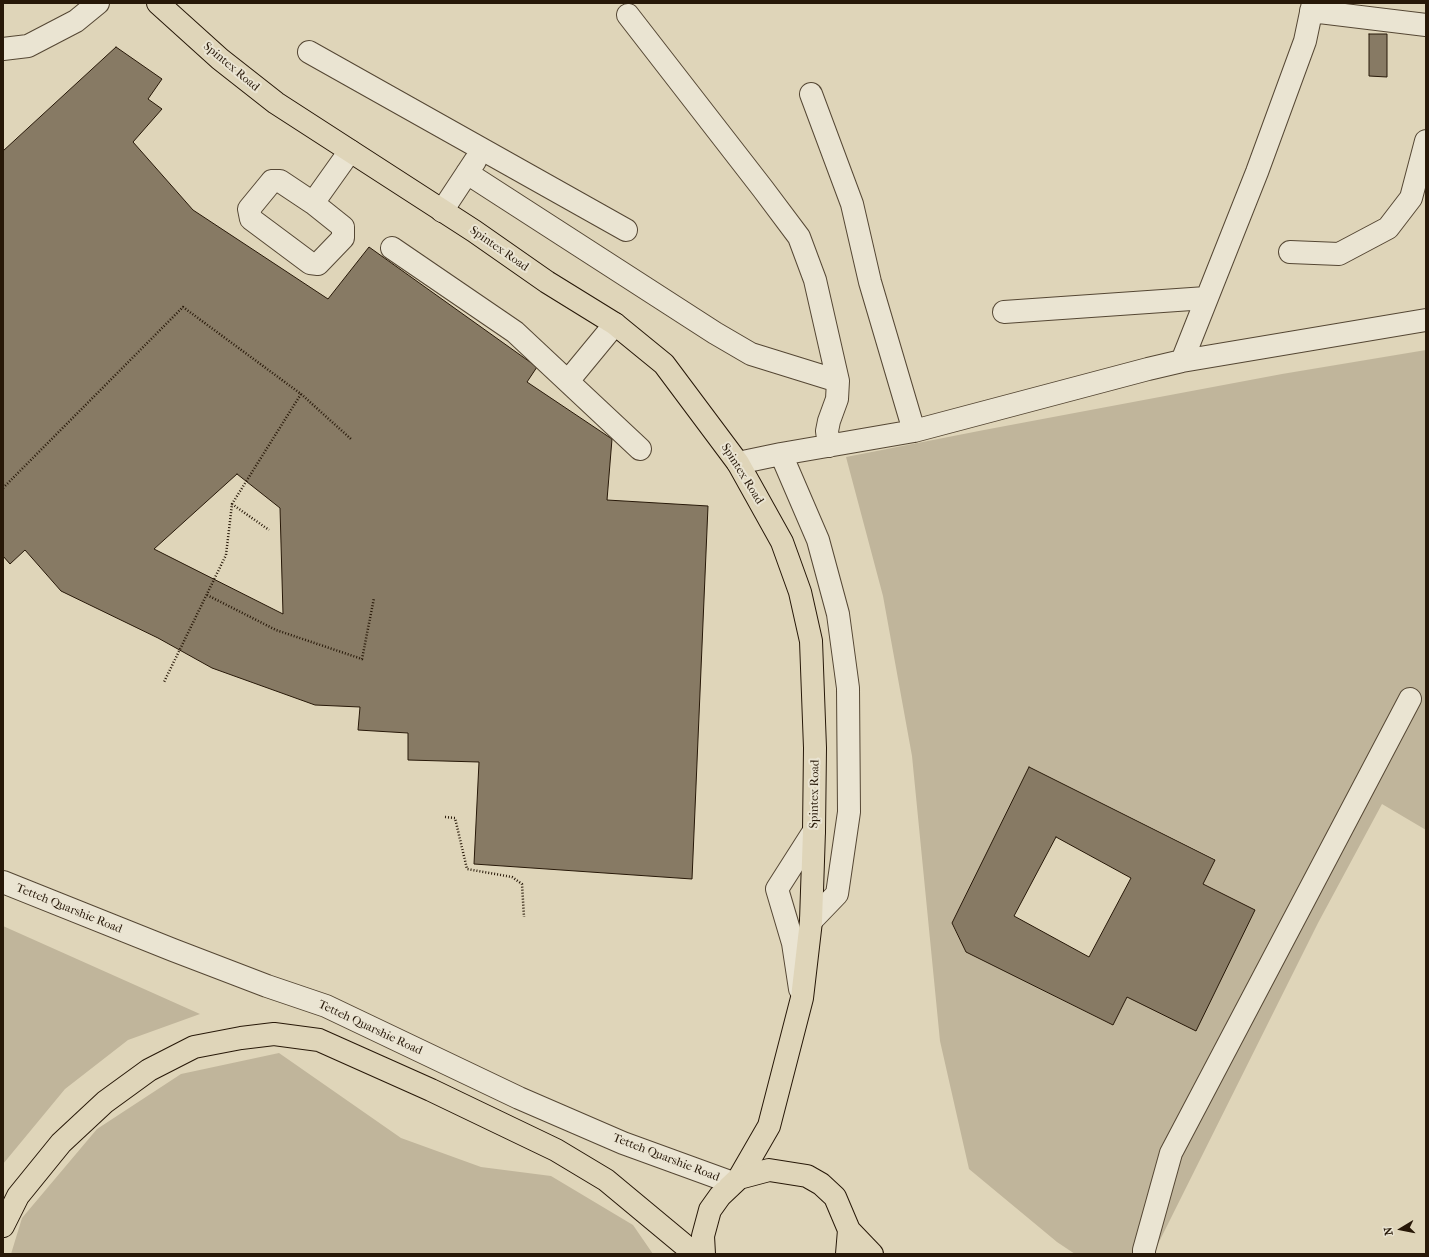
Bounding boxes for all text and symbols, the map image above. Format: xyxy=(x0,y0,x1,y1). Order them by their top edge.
street label: Spintex Road xyxy=(200,39,262,95)
street label: Spintex Road xyxy=(467,223,531,275)
street label: Spintex Road xyxy=(718,441,766,507)
street label: Spintex Road xyxy=(807,760,823,828)
street label: Tetteh Quarshie Road xyxy=(14,881,124,937)
street label: Tetteh Quarshie Road xyxy=(316,998,424,1058)
street label: Tetteh Quarshie Road xyxy=(611,1131,721,1185)
north arrow xyxy=(1381,1209,1421,1249)
text: N xyxy=(1382,1226,1396,1236)

